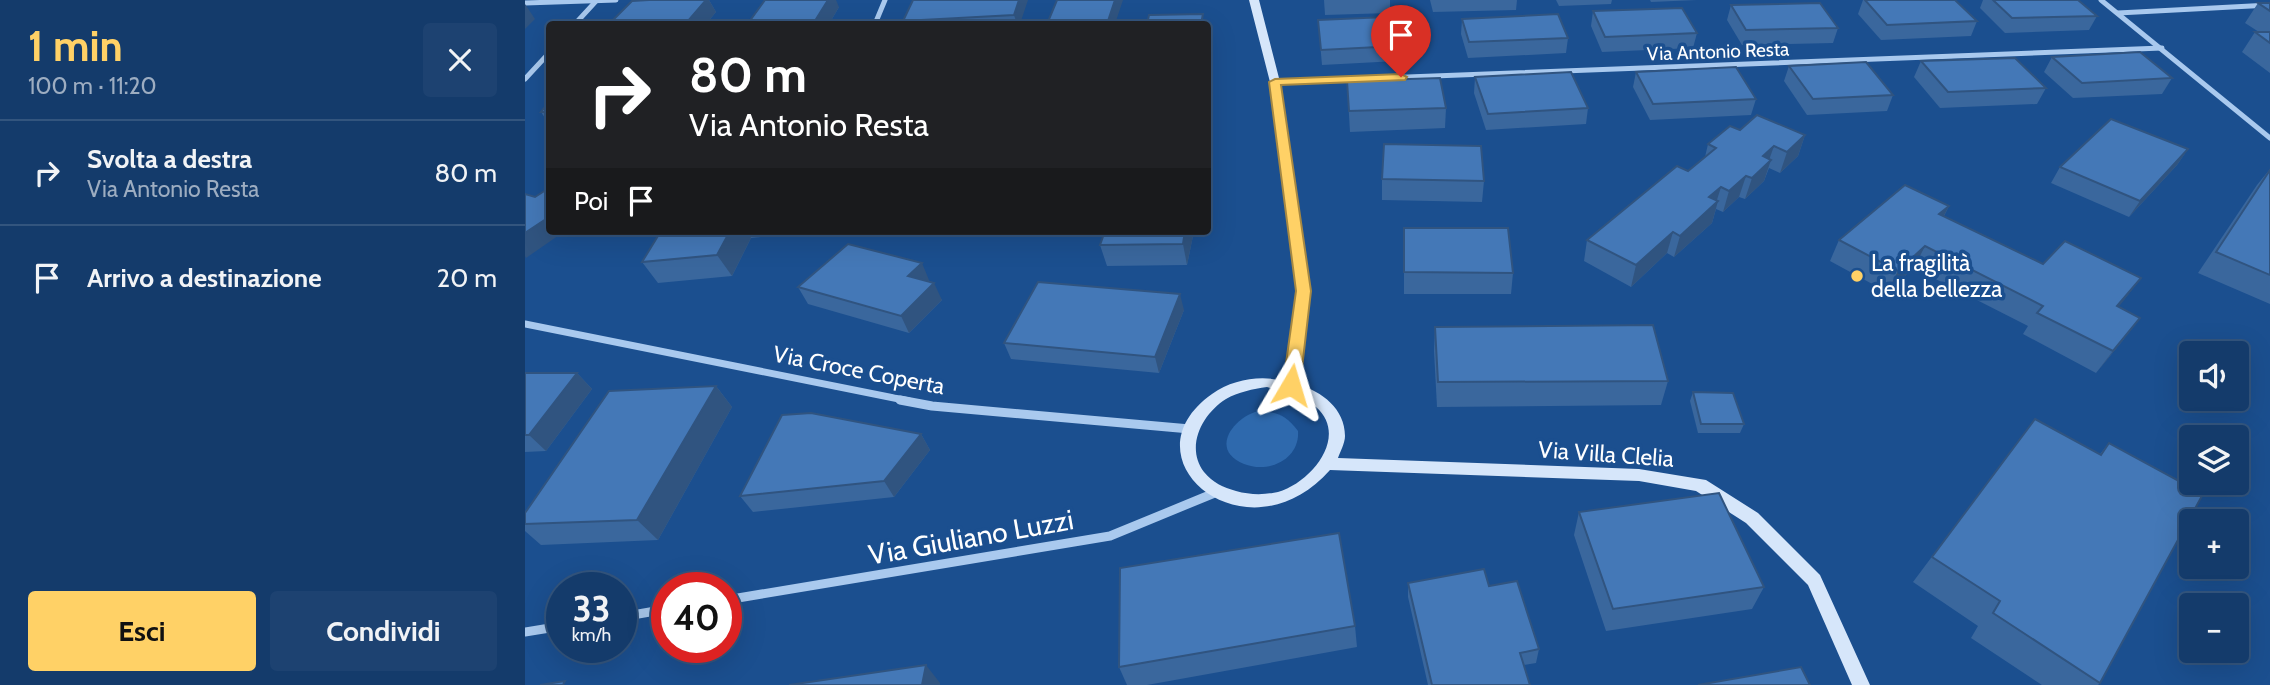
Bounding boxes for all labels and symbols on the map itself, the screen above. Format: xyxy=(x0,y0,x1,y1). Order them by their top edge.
pin xyxy=(1371,5,1431,77)
street label: Via Antonio Resta xyxy=(1646,38,1790,65)
place label: La fragilità della bellezza xyxy=(1871,249,2002,303)
marker: La fragilità della bellezza xyxy=(1849,268,1865,284)
street label: Via Croce Coperta xyxy=(771,340,947,400)
position arrow xyxy=(1254,348,1328,422)
street label: Via Villa Clelia xyxy=(1537,435,1675,473)
street label: Via Giuliano Luzzi xyxy=(866,502,1076,572)
speed limit sign: 40 xyxy=(651,572,742,663)

